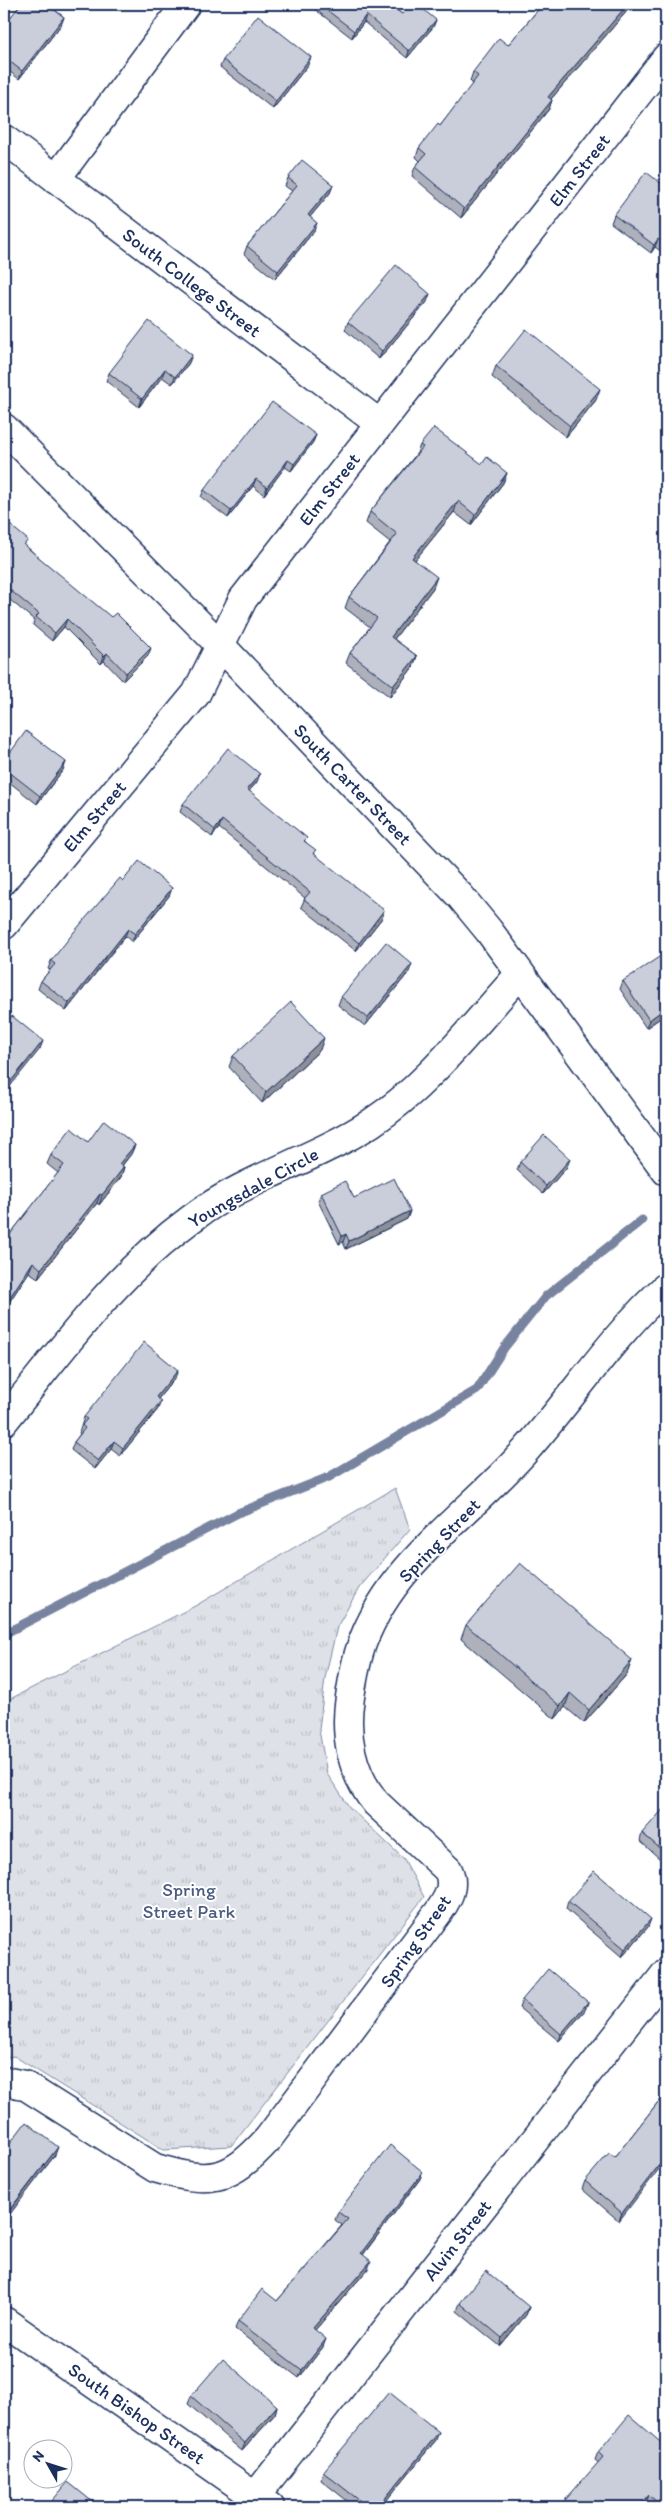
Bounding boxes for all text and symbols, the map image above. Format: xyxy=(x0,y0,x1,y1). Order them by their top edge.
street label: Elm Street xyxy=(544,129,615,211)
street label: South College Street xyxy=(118,223,265,342)
street label: Elm Street xyxy=(294,448,365,530)
street label: South Carter Street xyxy=(289,719,416,850)
street label: Elm Street xyxy=(58,776,131,857)
street label: Youngsdale Circle xyxy=(184,1142,323,1233)
street label: Spring Street xyxy=(394,1493,485,1587)
park label: Spring Street Park xyxy=(143,1878,236,1923)
street label: Spring Street xyxy=(375,1890,456,1992)
street label: Alvin Street xyxy=(419,2195,496,2285)
street label: South Bishop Street xyxy=(64,2358,209,2469)
north arrow xyxy=(22,2438,72,2488)
text: N xyxy=(29,2447,48,2465)

